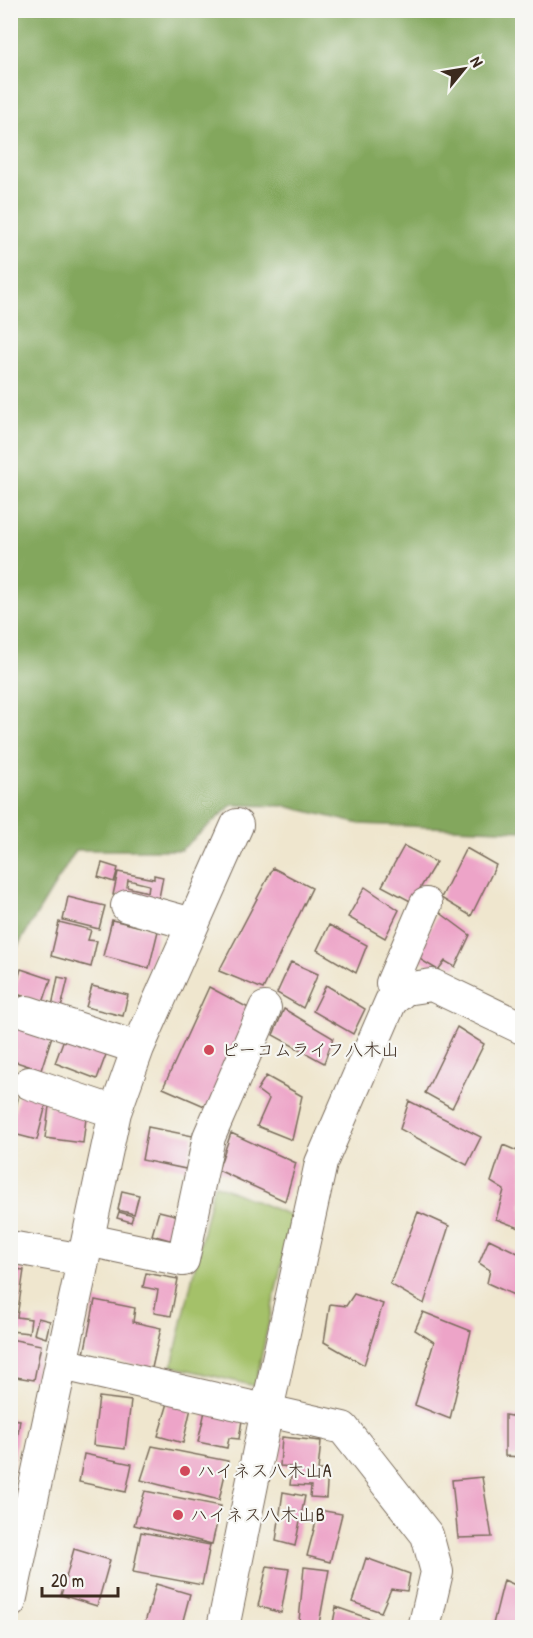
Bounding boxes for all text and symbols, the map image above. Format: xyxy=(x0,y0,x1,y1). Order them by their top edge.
north arrow xyxy=(434,39,494,99)
text: N xyxy=(465,52,489,71)
place label: ピーコムライフ八木山 xyxy=(221,1037,399,1062)
marker: ピーコムライフ八木山 xyxy=(202,1043,216,1057)
place label: ハイネス八木山A xyxy=(197,1458,332,1483)
marker: ハイネス八木山A xyxy=(178,1464,192,1478)
place label: ハイネス八木山B xyxy=(190,1502,325,1527)
marker: ハイネス八木山B xyxy=(171,1508,185,1522)
scale bar xyxy=(42,1560,118,1598)
text: 20 m xyxy=(51,1568,84,1593)

